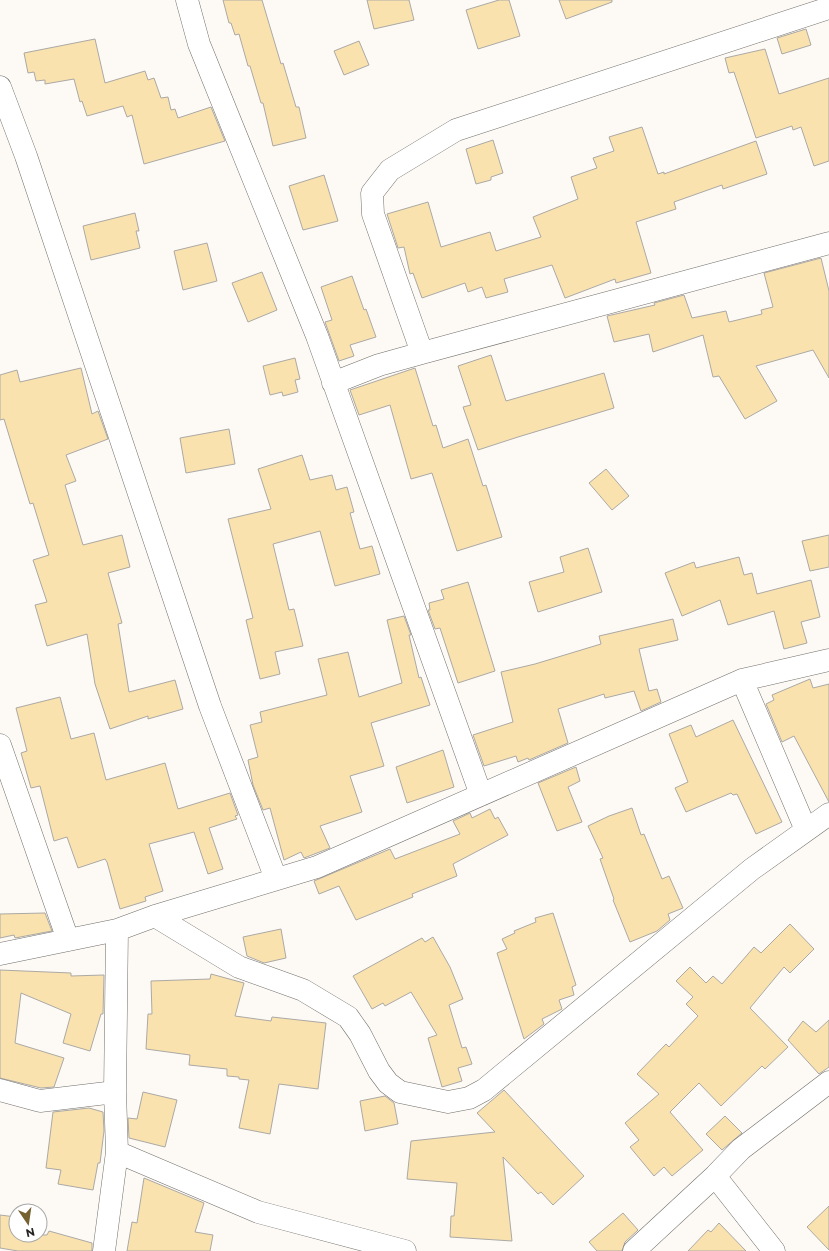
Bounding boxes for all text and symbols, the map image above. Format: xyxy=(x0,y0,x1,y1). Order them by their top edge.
north arrow xyxy=(8,1203,48,1243)
text: N xyxy=(24,1225,36,1241)

